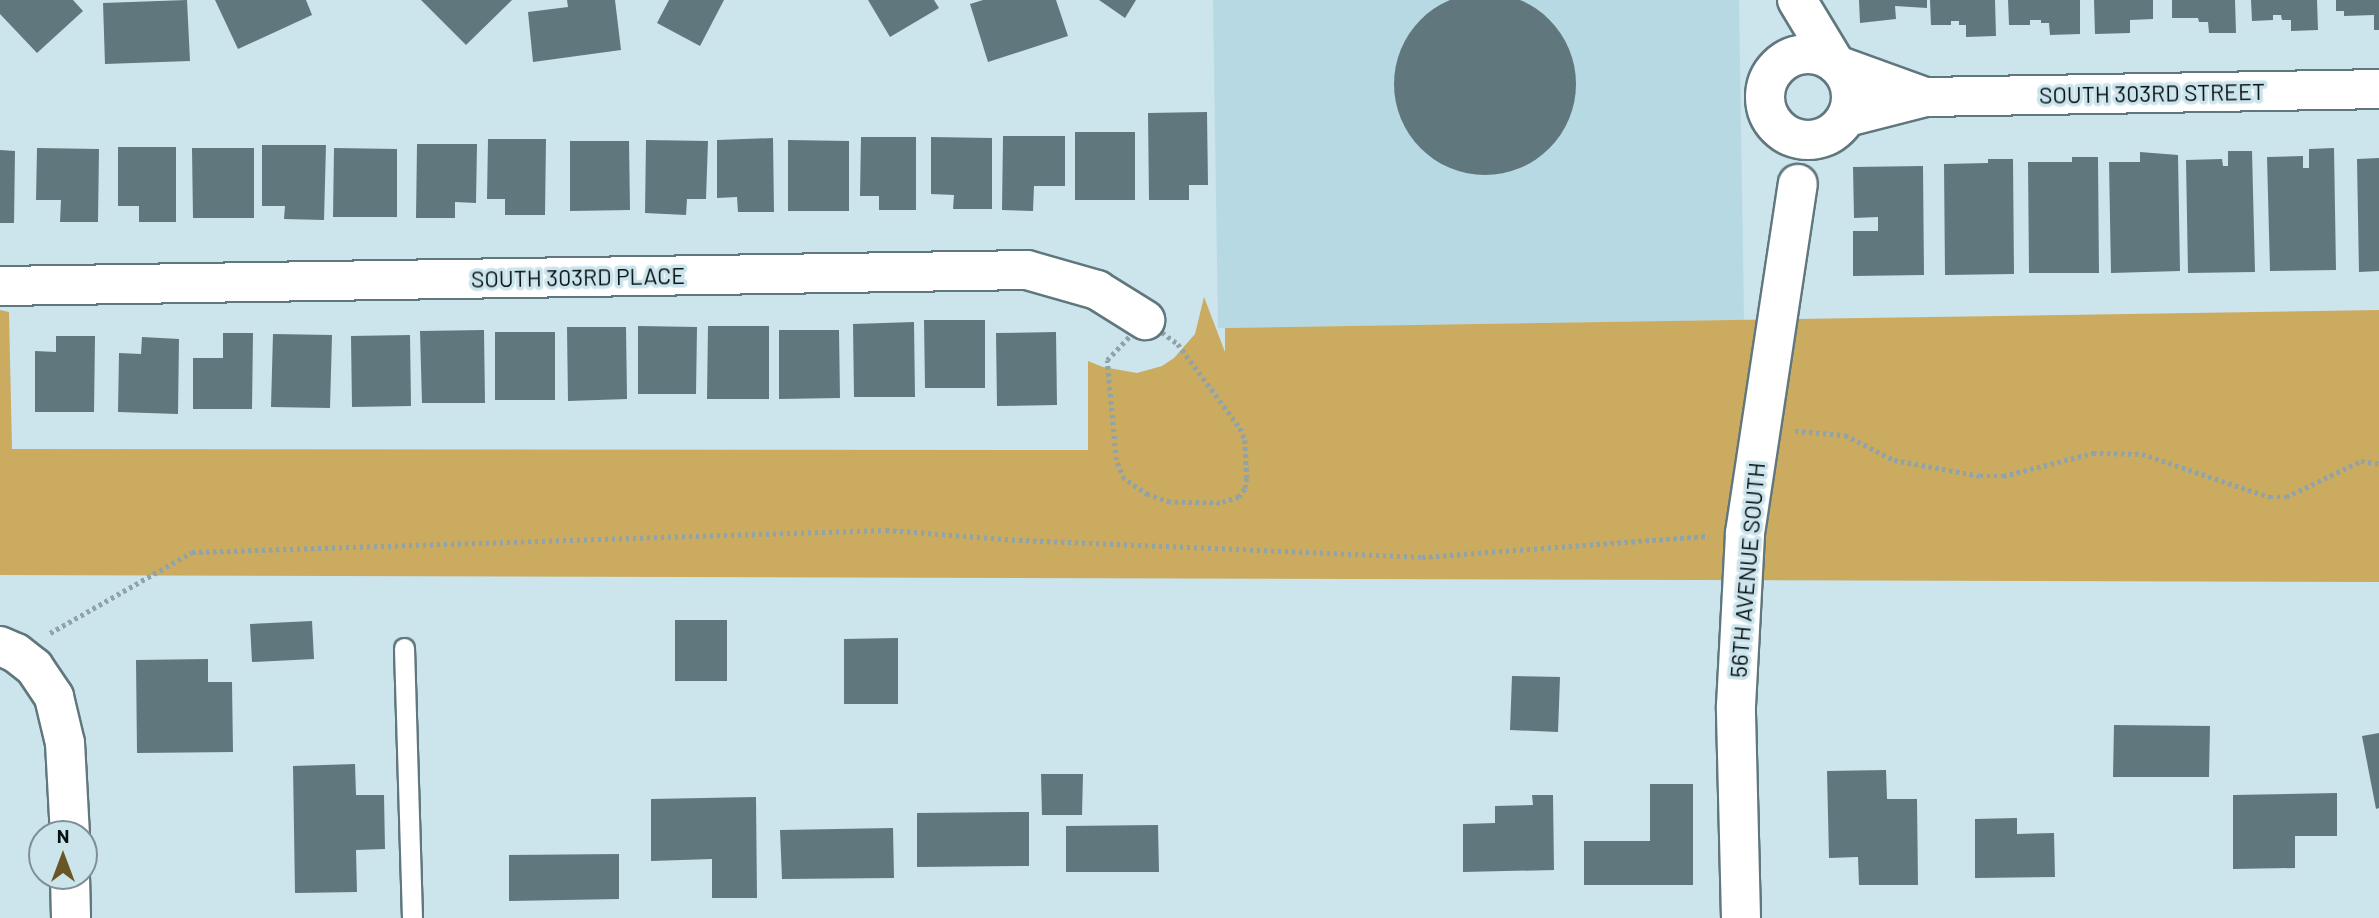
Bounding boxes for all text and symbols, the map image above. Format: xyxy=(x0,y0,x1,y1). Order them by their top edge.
street label: SOUTH 303RD STREET xyxy=(2039,77,2265,109)
street label: SOUTH 303RD PLACE xyxy=(471,261,685,293)
street label: 56TH AVENUE SOUTH xyxy=(1724,461,1770,679)
north arrow xyxy=(28,820,98,890)
text: N xyxy=(57,824,69,847)

